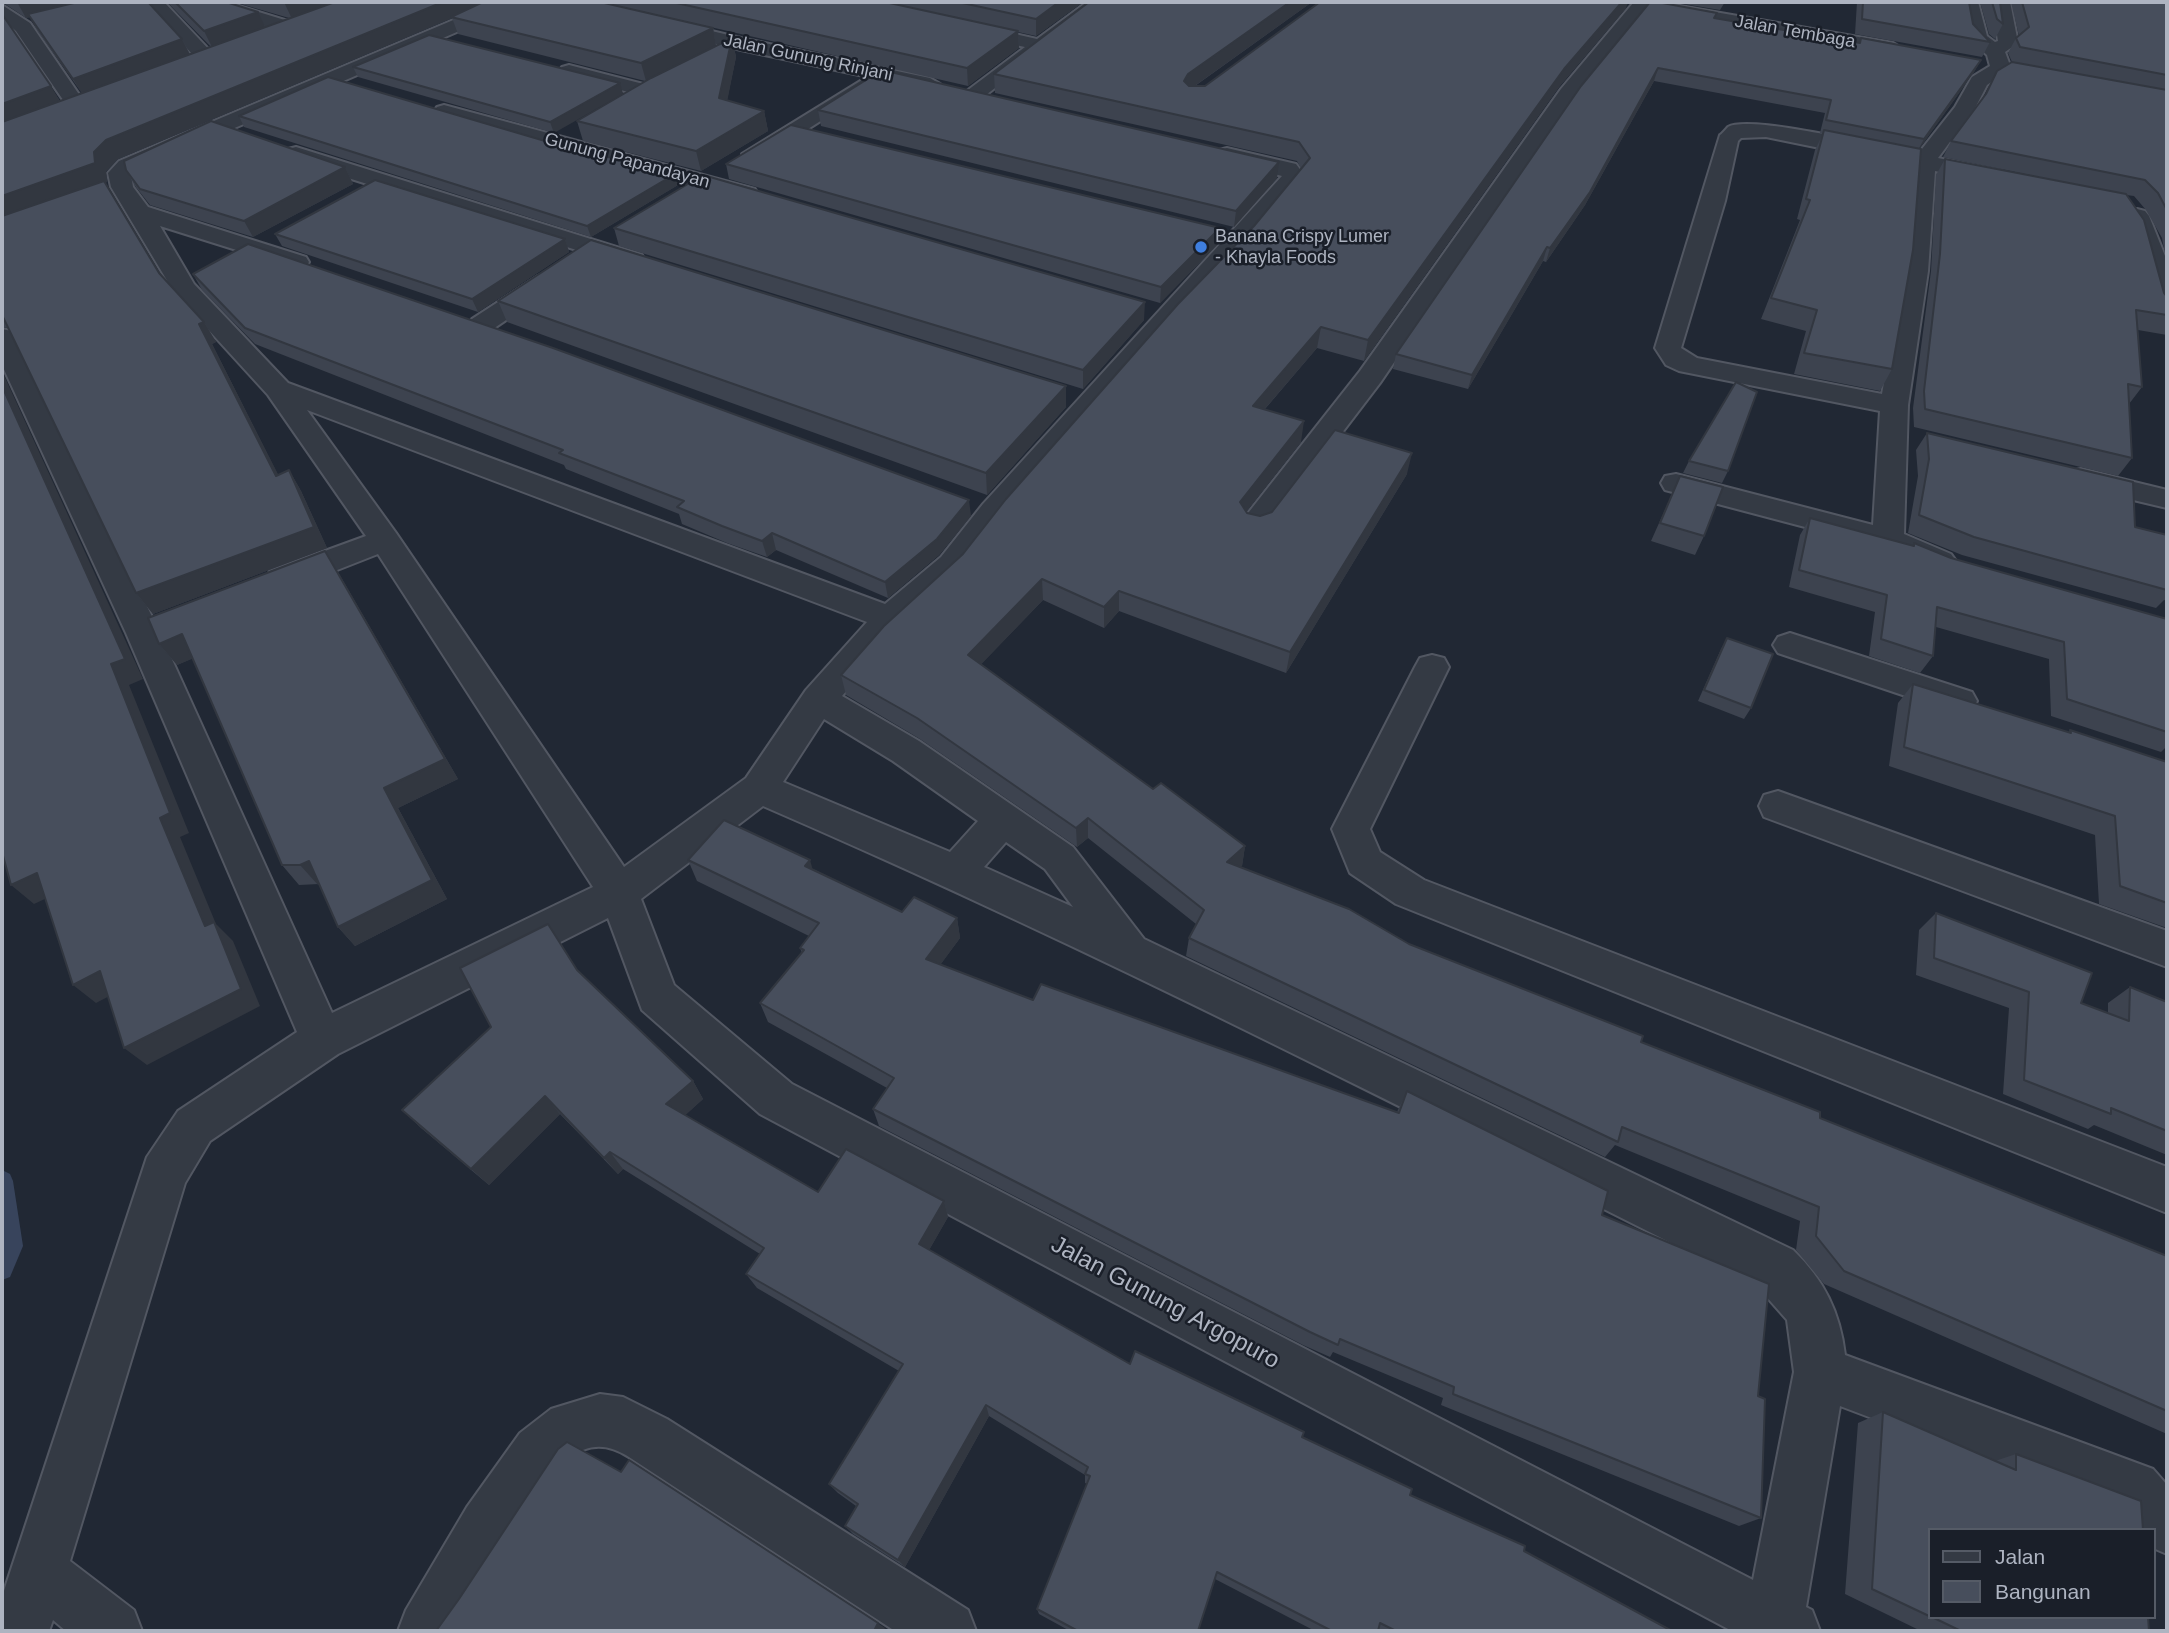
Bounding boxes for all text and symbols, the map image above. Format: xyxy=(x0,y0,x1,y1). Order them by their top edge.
street label: Jalan Tembaga xyxy=(1733,11,1857,53)
street label: Jalan Gunung Rinjani xyxy=(722,30,894,86)
street label: Gunung Papandayan xyxy=(542,129,712,193)
place label: Banana Crispy Lumer - Khayla Foods xyxy=(1215,226,1389,268)
marker: Banana Crispy Lumer - Khayla Foods xyxy=(1193,239,1209,255)
street label: Jalan Gunung Argopuro xyxy=(1046,1230,1284,1376)
legend xyxy=(1927,1528,2155,1619)
text: Jalan xyxy=(1995,1545,2045,1568)
text: Bangunan xyxy=(1995,1580,2091,1603)

